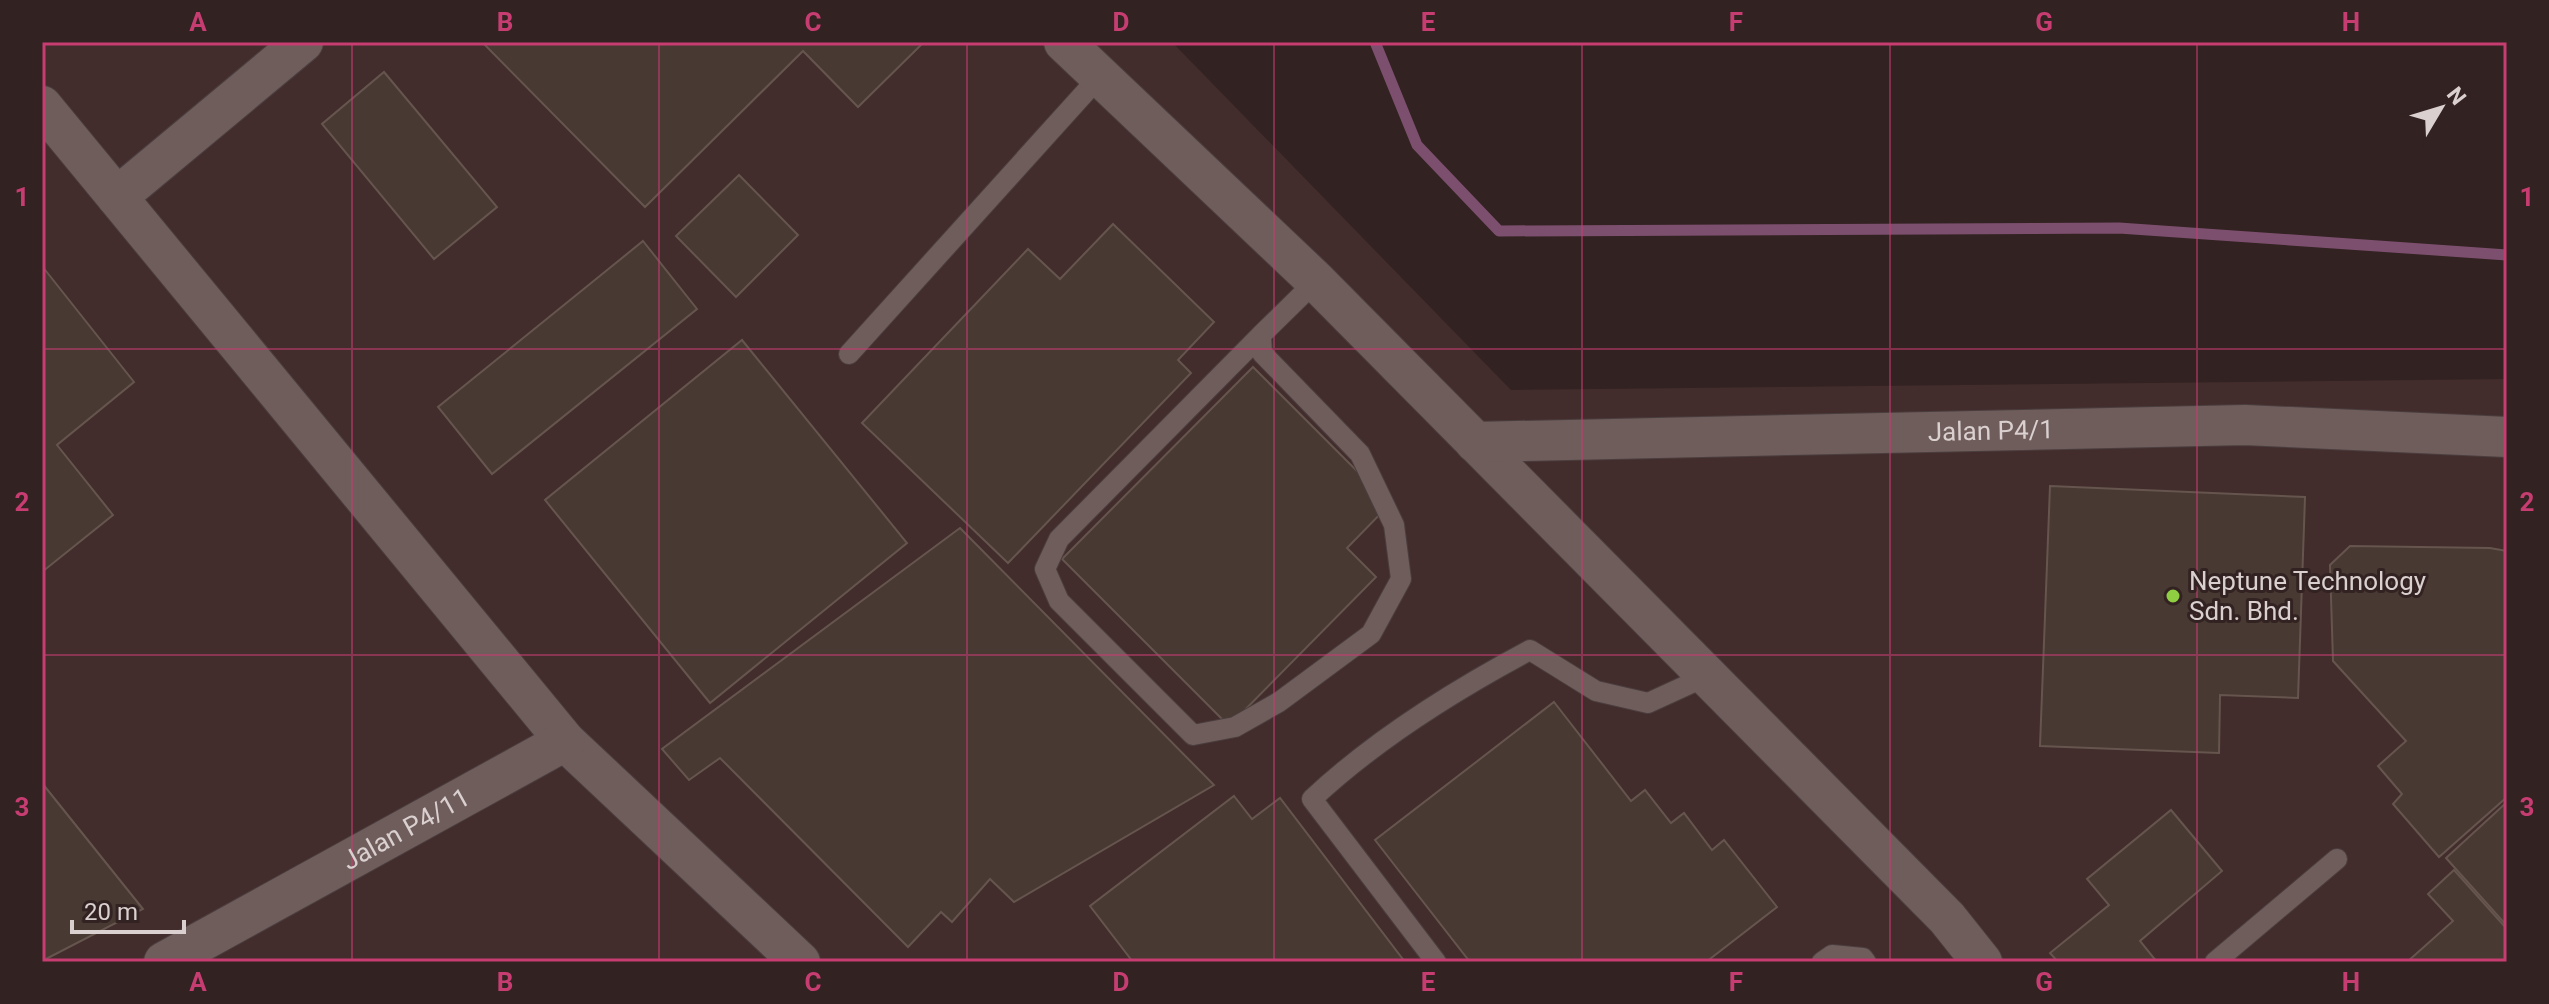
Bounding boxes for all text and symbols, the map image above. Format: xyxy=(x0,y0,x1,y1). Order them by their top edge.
text: A xyxy=(189,7,207,37)
text: B xyxy=(497,7,513,37)
text: C xyxy=(804,7,822,37)
text: D xyxy=(1113,7,1129,37)
text: E xyxy=(1421,7,1436,37)
text: F xyxy=(1729,7,1743,37)
text: G xyxy=(2035,7,2053,37)
text: H xyxy=(2342,7,2360,37)
north arrow xyxy=(2401,68,2481,148)
text: N xyxy=(2442,82,2471,110)
text: 1 xyxy=(15,182,29,212)
text: 1 xyxy=(2520,182,2534,212)
street label: Jalan P4/1 xyxy=(1927,414,2054,447)
text: 2 xyxy=(15,487,29,517)
text: 2 xyxy=(2520,487,2534,517)
place label: Neptune Technology Sdn. Bhd. xyxy=(2189,566,2426,626)
marker: Neptune Technology Sdn. Bhd. xyxy=(2164,587,2182,605)
street label: Jalan P4/11 xyxy=(337,782,475,876)
text: 3 xyxy=(15,792,29,822)
text: 3 xyxy=(2520,792,2534,822)
scale bar xyxy=(72,884,184,934)
text: 20 m xyxy=(84,898,138,926)
text: A xyxy=(189,967,207,997)
text: B xyxy=(497,967,513,997)
text: C xyxy=(804,967,822,997)
text: D xyxy=(1113,967,1129,997)
text: E xyxy=(1421,967,1436,997)
text: F xyxy=(1729,967,1743,997)
text: G xyxy=(2035,967,2053,997)
text: H xyxy=(2342,967,2360,997)

